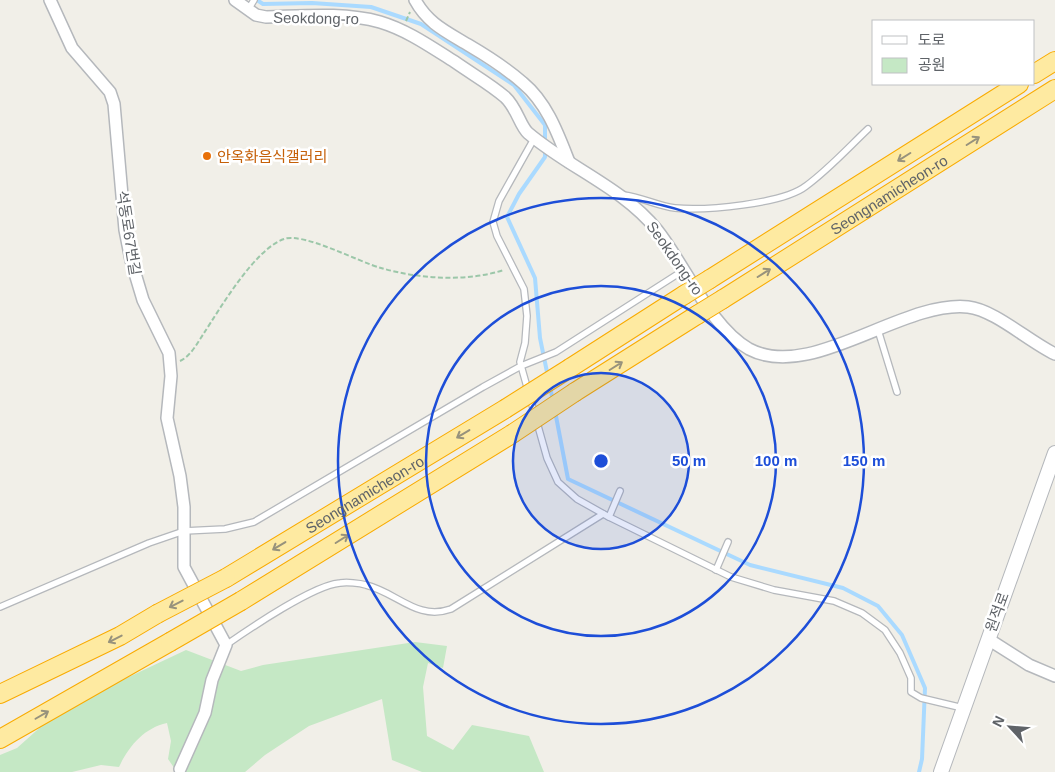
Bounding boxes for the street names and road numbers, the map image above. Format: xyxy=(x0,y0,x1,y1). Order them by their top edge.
street label: Seokdong-ro xyxy=(273,9,359,27)
street label: Seongnamicheon-ro xyxy=(827,151,950,238)
street label: 석동로67번길 xyxy=(114,189,144,277)
street label: Seokdong-ro xyxy=(643,218,707,298)
street label: Seongnamicheon-ro xyxy=(302,452,427,536)
street label: 원적로 xyxy=(982,590,1012,634)

